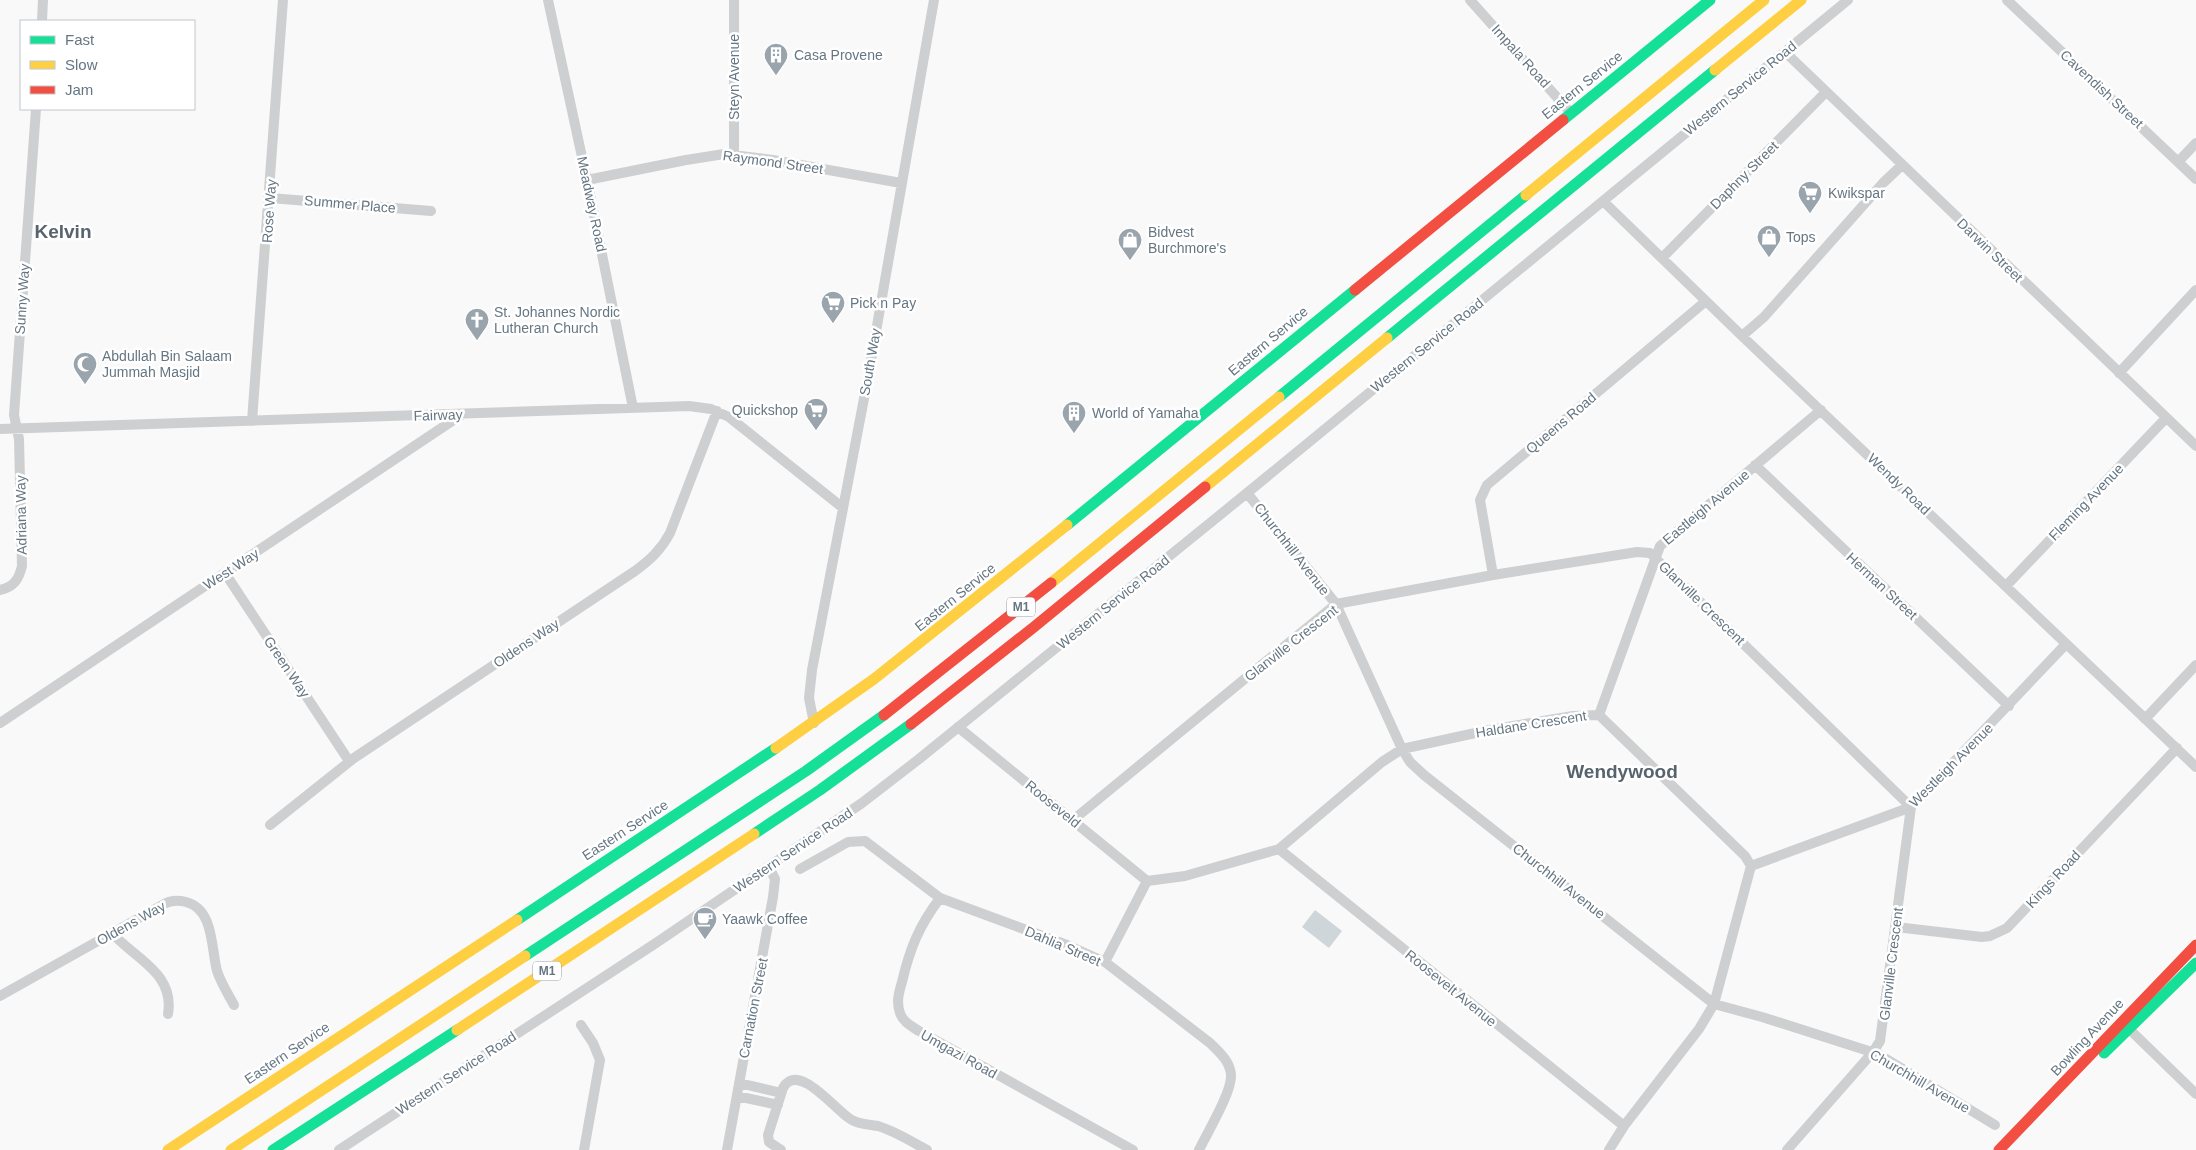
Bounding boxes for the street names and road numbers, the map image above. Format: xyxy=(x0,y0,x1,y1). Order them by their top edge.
street label: Impala Road xyxy=(1488,21,1554,91)
street label: Steyn Avenue xyxy=(726,34,742,120)
street label: Western Service Road xyxy=(1681,38,1799,138)
street label: Cavendish Street xyxy=(2057,47,2147,132)
street label: Eastern Service xyxy=(1539,48,1626,122)
street label: Daphny Street xyxy=(1707,138,1781,212)
street label: Raymond Street xyxy=(722,147,824,177)
street label: Meadway Road xyxy=(574,155,610,253)
street label: Rose Way xyxy=(259,178,279,244)
street label: Summer Place xyxy=(304,192,397,216)
street label: Darwin Street xyxy=(1954,215,2026,285)
street label: Sunny Way xyxy=(12,263,32,335)
street label: Western Service Road xyxy=(1368,295,1486,395)
street label: Eastern Service xyxy=(1225,303,1311,379)
street label: South Way xyxy=(856,327,884,397)
street label: Queens Road xyxy=(1523,389,1599,457)
street label: Fairway xyxy=(413,406,463,424)
street label: Wendy Road xyxy=(1864,450,1934,518)
street label: Fleming Avenue xyxy=(2045,460,2127,544)
street label: Eastleigh Avenue xyxy=(1660,466,1753,548)
street label: Adriana Way xyxy=(12,475,30,555)
street label: Churchhill Avenue xyxy=(1251,500,1333,598)
street label: West Way xyxy=(200,545,262,593)
street label: Herman Street xyxy=(1843,549,1921,623)
street label: Western Service Road xyxy=(1054,552,1172,652)
street label: Glanville Crescent xyxy=(1656,558,1748,648)
street label: Eastern Service xyxy=(912,560,999,634)
road number: M1 xyxy=(1007,598,1035,616)
street label: Glanville Crescent xyxy=(1241,602,1341,684)
street label: Oldens Way xyxy=(490,615,562,671)
street label: Green Way xyxy=(261,633,313,701)
street label: Haldane Crescent xyxy=(1474,707,1588,741)
street label: Westleigh Avenue xyxy=(1906,720,1996,810)
street label: Rooseveld xyxy=(1022,777,1084,831)
street label: Eastern Service xyxy=(579,796,671,864)
street label: Western Service Road xyxy=(731,804,855,896)
street label: Churchhill Avenue xyxy=(1510,840,1608,922)
street label: Kings Road xyxy=(2022,847,2084,911)
street label: Oldens Way xyxy=(94,898,168,948)
street label: Glanville Crescent xyxy=(1876,907,1906,1021)
street label: Dahlia Street xyxy=(1023,923,1103,969)
street label: Roosevelt Avenue xyxy=(1402,946,1500,1030)
street label: Carnation Street xyxy=(735,956,771,1060)
road number: M1 xyxy=(533,961,561,980)
street label: Bowling Avenue xyxy=(2047,995,2127,1079)
street label: Eastern Service xyxy=(242,1019,333,1087)
street label: Umgazi Road xyxy=(918,1026,1000,1082)
street label: Western Service Road xyxy=(393,1028,519,1118)
street label: Churchhill Avenue xyxy=(1867,1046,1973,1116)

